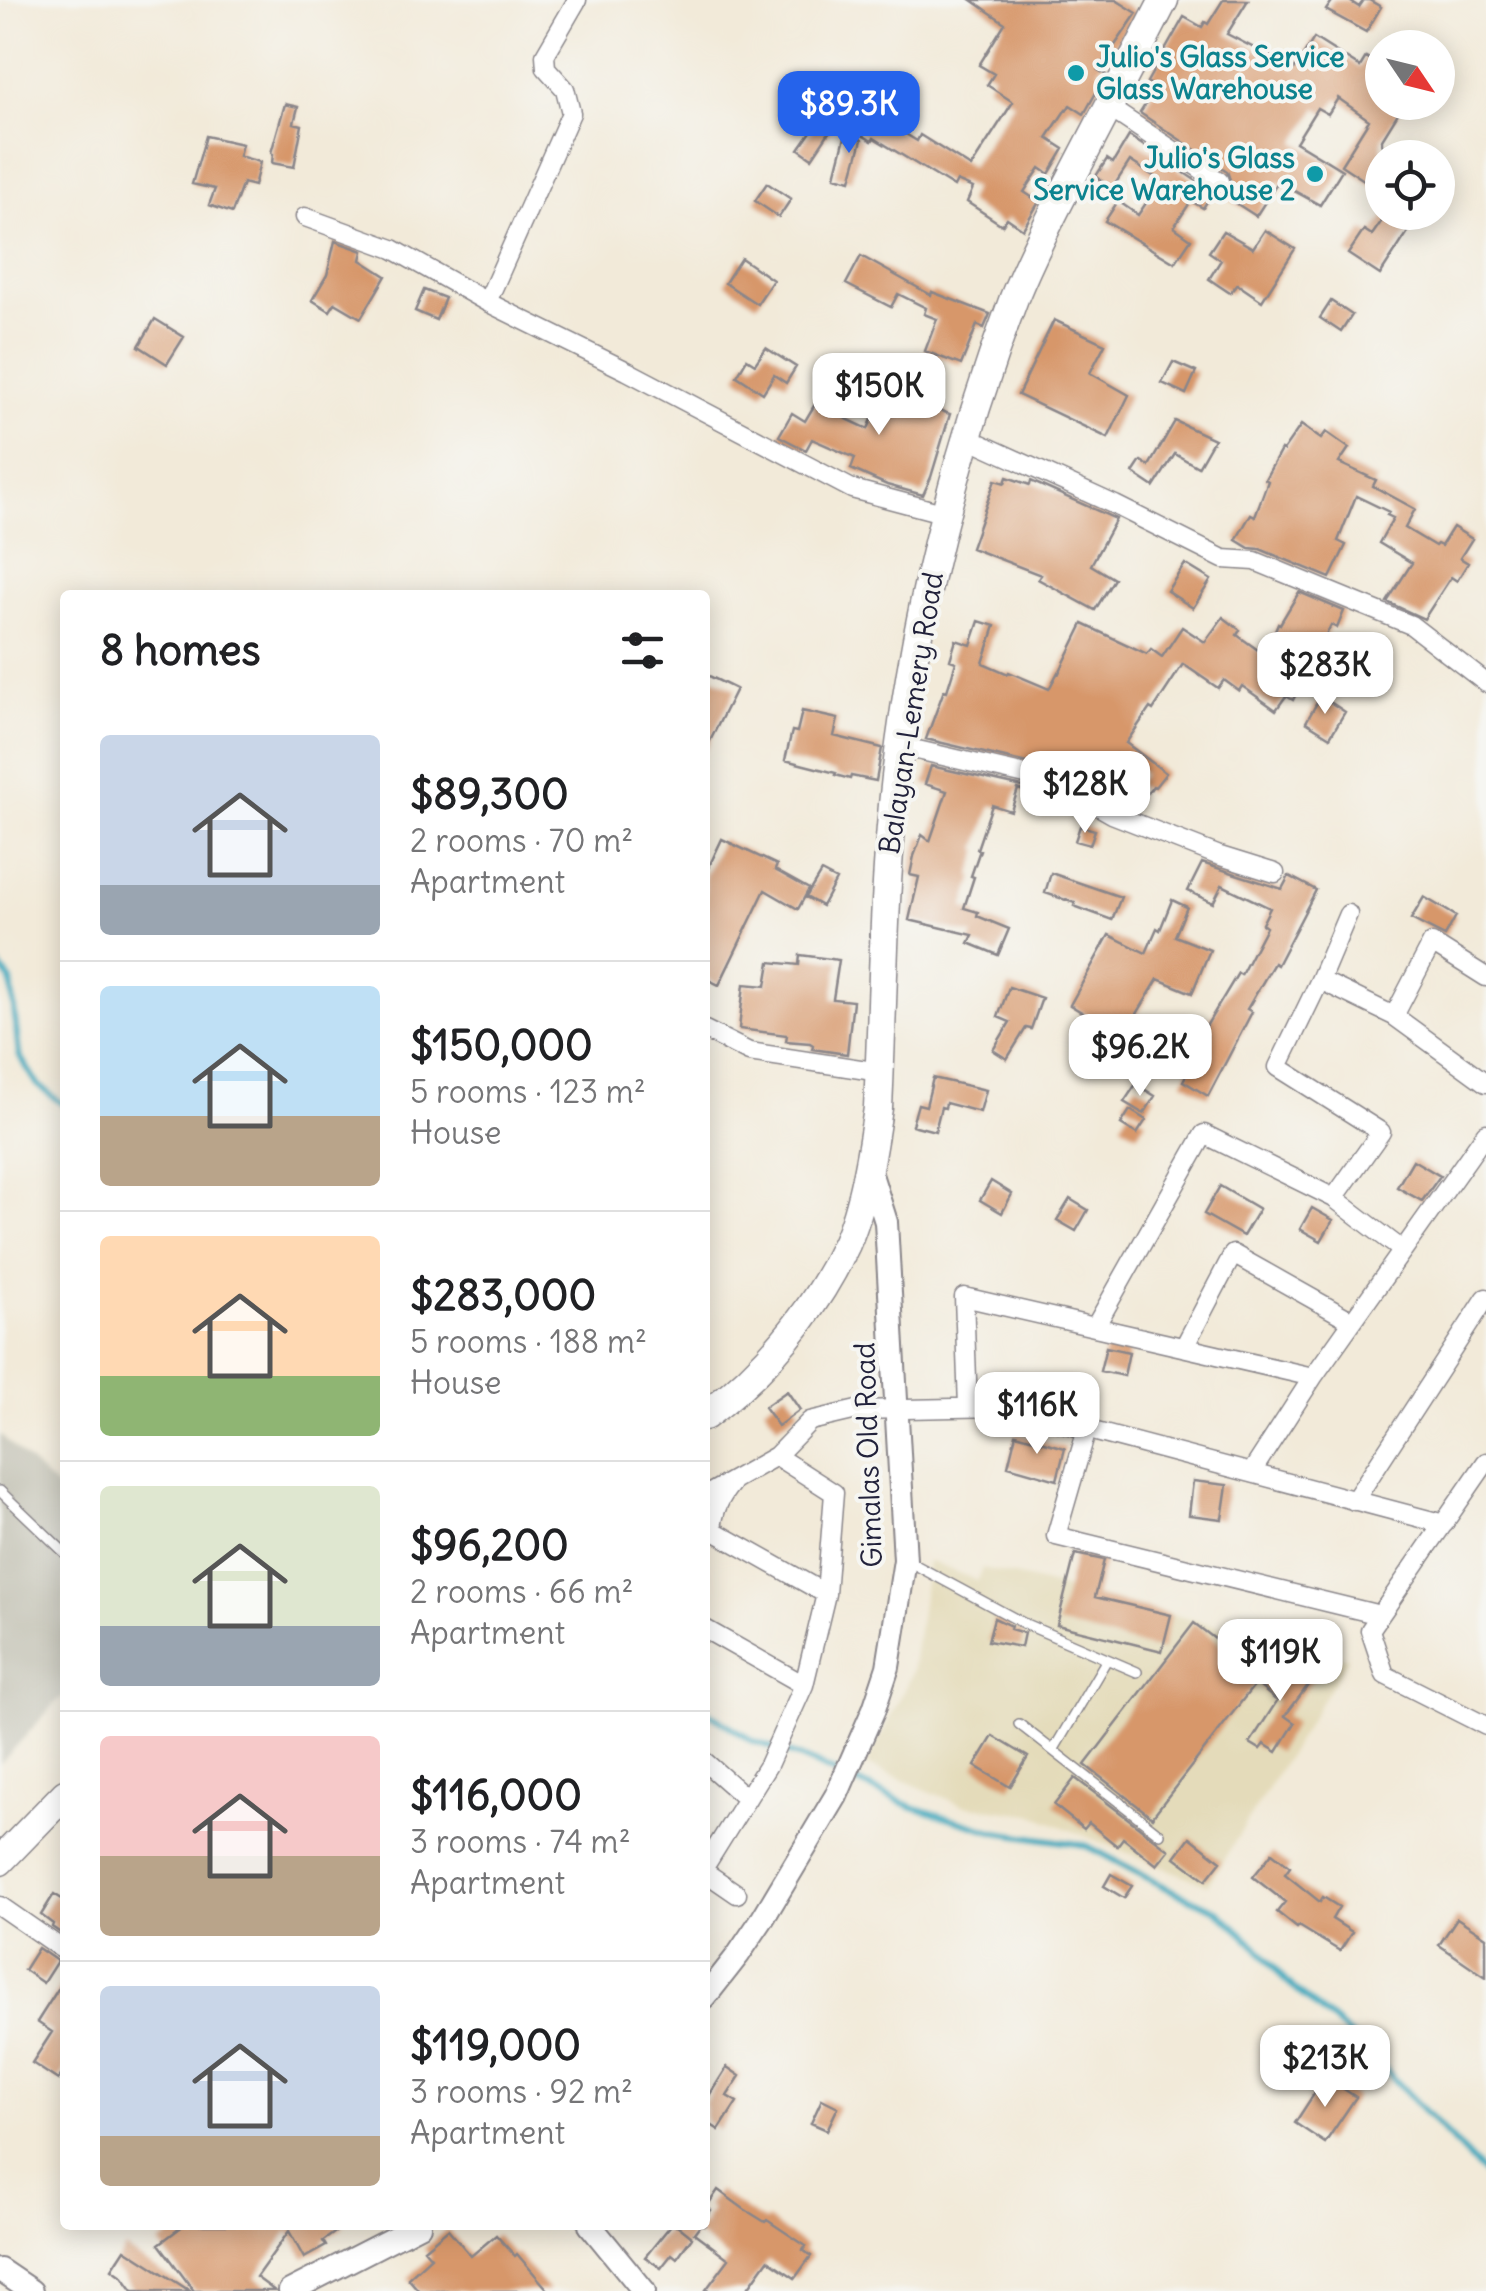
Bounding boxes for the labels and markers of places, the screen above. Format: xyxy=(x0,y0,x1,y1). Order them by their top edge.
place label: Julio's Glass Service Glass Warehouse xyxy=(1096,39,1345,107)
marker: Julio's Glass Service Glass Warehouse xyxy=(1065,62,1087,84)
pin: $89.3K xyxy=(768,71,930,156)
place label: Julio's Glass Service Warehouse 2 xyxy=(1033,140,1295,208)
marker: Julio's Glass Service Warehouse 2 xyxy=(1304,163,1326,185)
pin: $150K xyxy=(809,353,949,438)
pin: $283K xyxy=(1255,632,1395,717)
pin: $128K xyxy=(1015,751,1155,836)
pin: $96.2K xyxy=(1059,1014,1221,1099)
pin: $116K xyxy=(967,1372,1107,1457)
pin: $119K xyxy=(1210,1619,1350,1704)
pin: $213K xyxy=(1255,2025,1395,2110)

